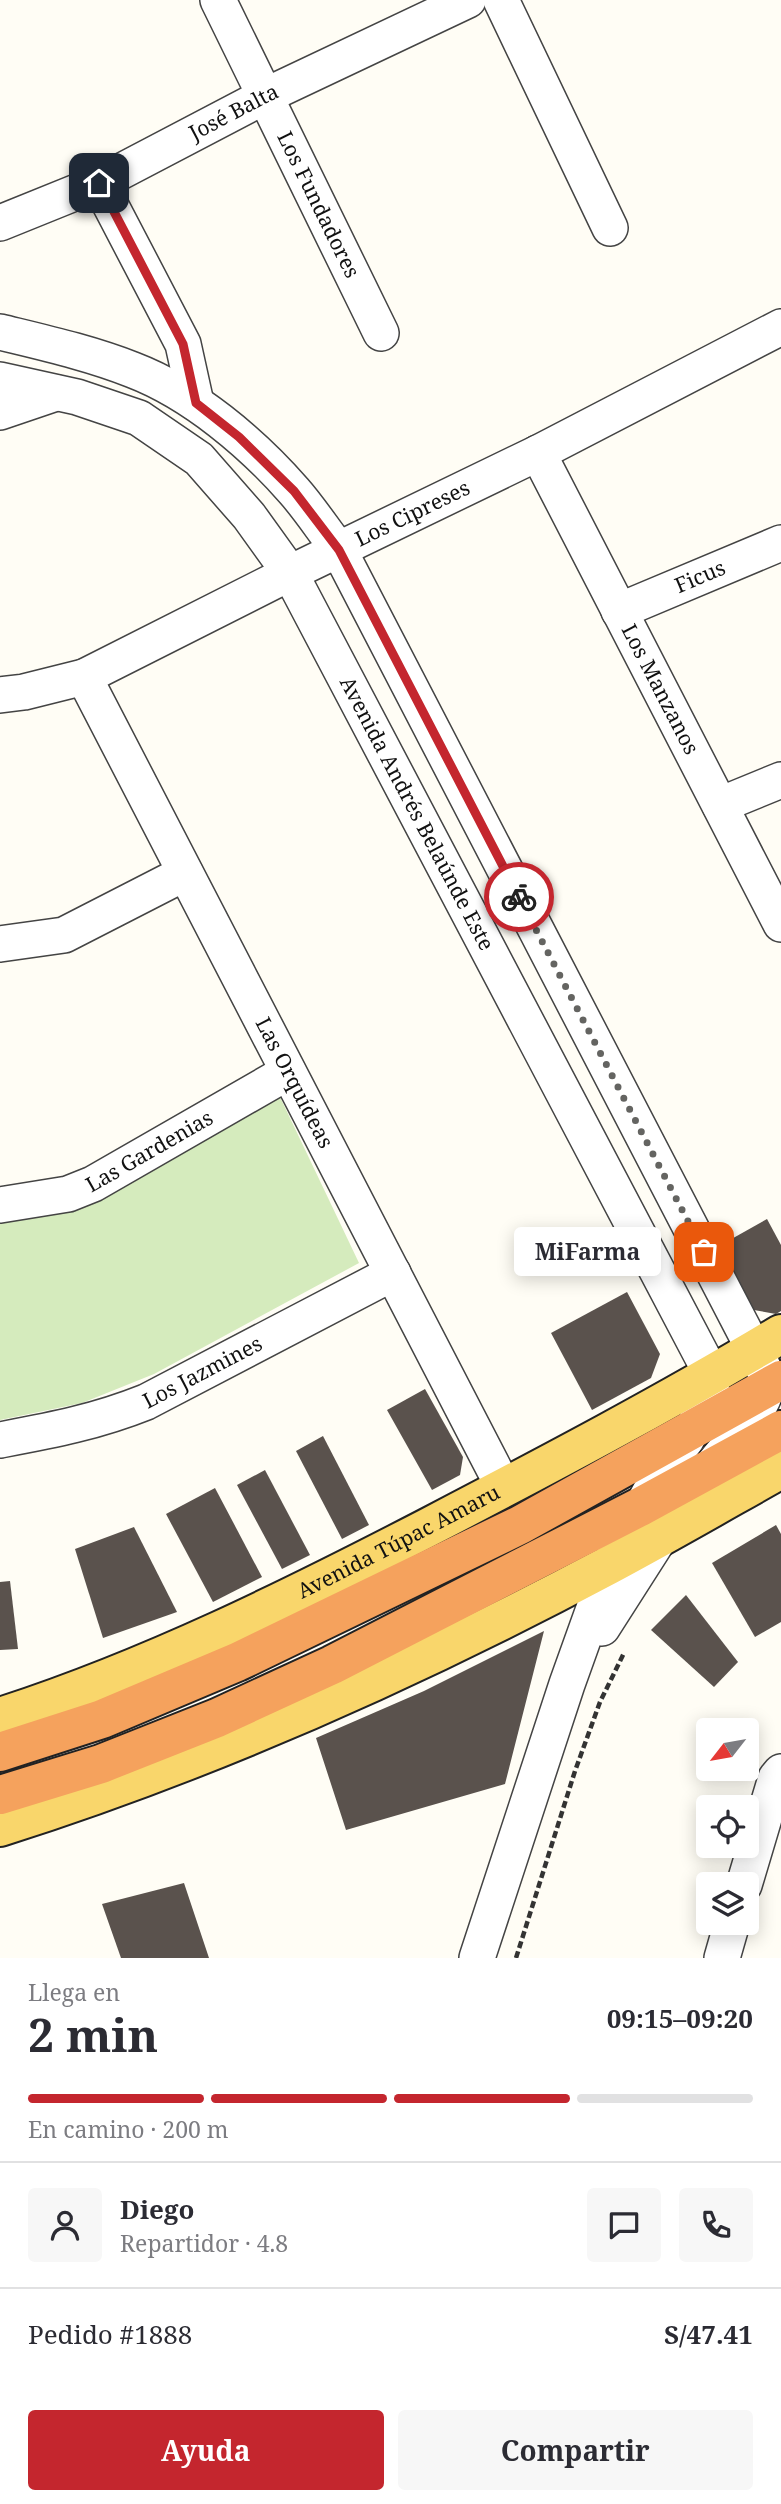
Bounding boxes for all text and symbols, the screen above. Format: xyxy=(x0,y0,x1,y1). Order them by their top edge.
street label: José Balta xyxy=(183,77,283,147)
street label: Los Fundadores xyxy=(271,126,367,282)
pin xyxy=(69,153,129,213)
icon: home xyxy=(80,164,118,202)
street label: Los Cipreses xyxy=(350,473,474,552)
street label: Ficus xyxy=(670,553,729,599)
street label: Los Manzanos xyxy=(616,619,706,759)
street label: Avenida Andrés Belaúnde Este xyxy=(334,671,501,955)
courier xyxy=(484,862,554,932)
icon: bike xyxy=(500,878,538,916)
street label: Las Orquídeas xyxy=(250,1012,341,1153)
street label: Las Gardenias xyxy=(80,1103,218,1198)
pin xyxy=(674,1222,734,1282)
callout: MiFarma xyxy=(515,1228,662,1276)
icon: bag xyxy=(685,1233,723,1271)
text: MiFarma xyxy=(535,1235,640,1267)
street label: Los Jazmines xyxy=(138,1329,267,1414)
street label: Avenida Túpac Amaru xyxy=(292,1477,504,1604)
north arrow xyxy=(696,1718,760,1782)
map controls xyxy=(696,1718,759,1935)
button: locate xyxy=(696,1795,759,1858)
button: layers xyxy=(696,1872,759,1935)
text: Llega en xyxy=(28,1976,120,2008)
text: 09:15–09:20 xyxy=(607,2000,753,2036)
text: 2 min xyxy=(28,2003,158,2065)
text: En camino · 200 m xyxy=(28,2113,229,2145)
button: person xyxy=(28,2188,102,2262)
button: chat xyxy=(587,2188,661,2262)
button: phone xyxy=(679,2188,753,2262)
text: Diego xyxy=(120,2191,195,2227)
text: Repartidor · 4.8 xyxy=(120,2227,288,2259)
text: Pedido #1888 xyxy=(28,2316,192,2352)
text: S/47.41 xyxy=(664,2316,753,2352)
button: Ayuda xyxy=(28,2410,384,2490)
button: Compartir xyxy=(398,2410,753,2490)

